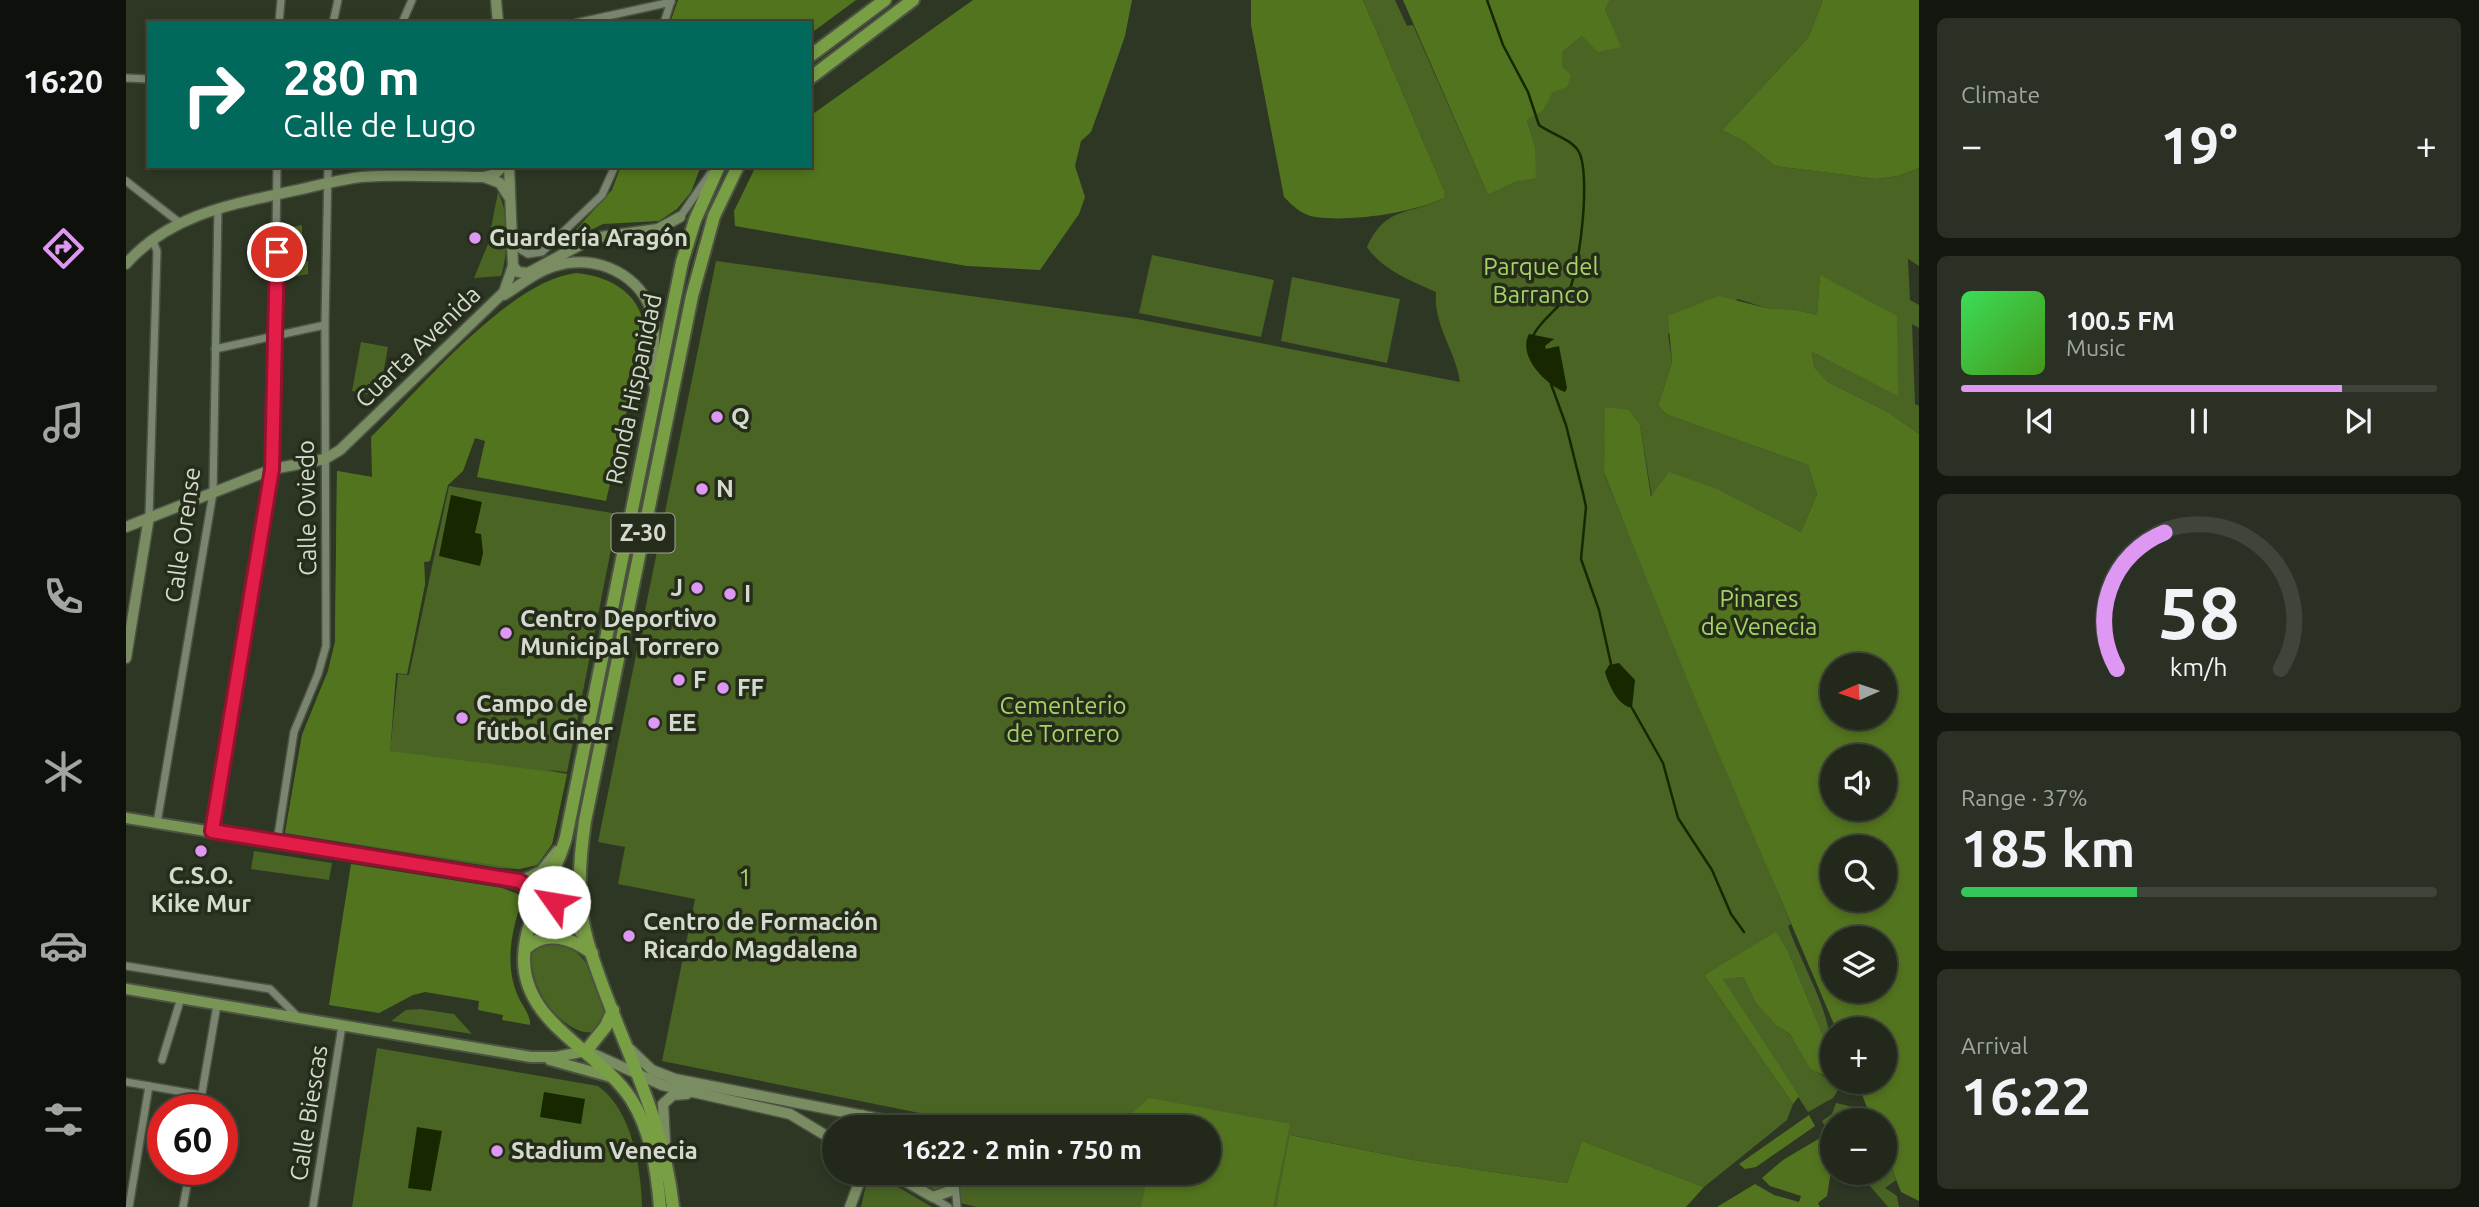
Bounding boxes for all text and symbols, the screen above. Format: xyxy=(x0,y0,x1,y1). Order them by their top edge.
icon: right xyxy=(168,49,259,140)
text: 280 m xyxy=(283,49,420,104)
text: 16:20 xyxy=(23,63,103,99)
text: Climate xyxy=(1961,82,2040,107)
text: Calle de Lugo xyxy=(283,107,476,143)
text: 19° xyxy=(2160,116,2238,174)
text: − xyxy=(1961,124,1982,166)
text: + xyxy=(2416,124,2437,166)
pin xyxy=(247,222,307,282)
icon: directions xyxy=(39,224,88,273)
place label: Guardería Aragón xyxy=(489,224,688,251)
marker: Guardería Aragón xyxy=(467,230,483,246)
icon: arrive xyxy=(258,233,296,271)
park label: Parque del Barranco xyxy=(1483,253,1599,308)
street label: Cuarta Avenida xyxy=(350,280,486,413)
street label: Ronda Hispanidad xyxy=(600,291,667,486)
text: 100.5 FM xyxy=(2066,306,2175,335)
text: Music xyxy=(2066,335,2125,360)
icon: music xyxy=(39,398,88,447)
icon: previous xyxy=(2021,402,2059,440)
icon: pause xyxy=(2180,402,2218,440)
icon: next xyxy=(2339,402,2377,440)
place label: Q xyxy=(731,403,750,430)
marker: Q xyxy=(709,409,725,425)
street label: Calle Oviedo xyxy=(292,440,321,576)
street label: Calle Orense xyxy=(160,465,205,605)
place label: N xyxy=(716,475,734,502)
marker: N xyxy=(694,481,710,497)
road number: Z-30 xyxy=(612,513,674,552)
icon: phone xyxy=(39,572,88,621)
text: 58 xyxy=(2158,572,2240,654)
place label: J xyxy=(671,574,683,601)
marker: J xyxy=(689,580,705,596)
place label: I xyxy=(744,580,751,607)
park label: Pinares de Venecia xyxy=(1701,585,1817,640)
marker: I xyxy=(722,586,738,602)
place label: Centro Deportivo Municipal Torrero xyxy=(520,605,720,660)
marker: Centro Deportivo Municipal Torrero xyxy=(498,625,514,641)
north arrow xyxy=(1820,653,1897,730)
map controls xyxy=(1820,653,1897,1185)
text: km/h xyxy=(2170,653,2228,681)
place label: F xyxy=(693,666,707,693)
marker: F xyxy=(671,672,687,688)
place label: FF xyxy=(737,674,764,701)
marker: FF xyxy=(715,680,731,696)
place label: Campo de fútbol Giner xyxy=(476,690,613,745)
park label: Cementerio de Torrero xyxy=(999,692,1127,747)
place label: EE xyxy=(668,709,697,736)
marker: Campo de fútbol Giner xyxy=(454,710,470,726)
marker: EE xyxy=(646,715,662,731)
button: sound xyxy=(1820,744,1897,821)
icon: climate xyxy=(39,747,88,796)
text: Range · 37% xyxy=(1961,785,2088,810)
text: 185 km xyxy=(1961,819,2135,877)
button: search xyxy=(1820,835,1897,912)
marker: C.S.O. Kike Mur xyxy=(193,843,209,859)
place label: C.S.O. Kike Mur xyxy=(151,862,251,917)
park label: 1 xyxy=(738,864,752,891)
position arrow xyxy=(517,865,591,939)
place label: Centro de Formación Ricardo Magdalena xyxy=(643,908,878,963)
icon: car xyxy=(39,921,88,970)
button: layers xyxy=(1820,926,1897,1003)
marker: Centro de Formación Ricardo Magdalena xyxy=(621,928,637,944)
button: + xyxy=(1820,1017,1897,1094)
text: Arrival xyxy=(1961,1033,2028,1058)
street label: Calle Biescas xyxy=(284,1043,333,1183)
text: 16:22 xyxy=(1961,1067,2091,1125)
speed limit sign: 60 xyxy=(147,1094,238,1185)
icon: filters xyxy=(39,1095,88,1144)
button: − xyxy=(1820,1108,1897,1185)
text: 16:22 · 2 min · 750 m xyxy=(901,1135,1142,1164)
place label: Stadium Venecia xyxy=(511,1137,698,1164)
marker: Stadium Venecia xyxy=(489,1143,505,1159)

